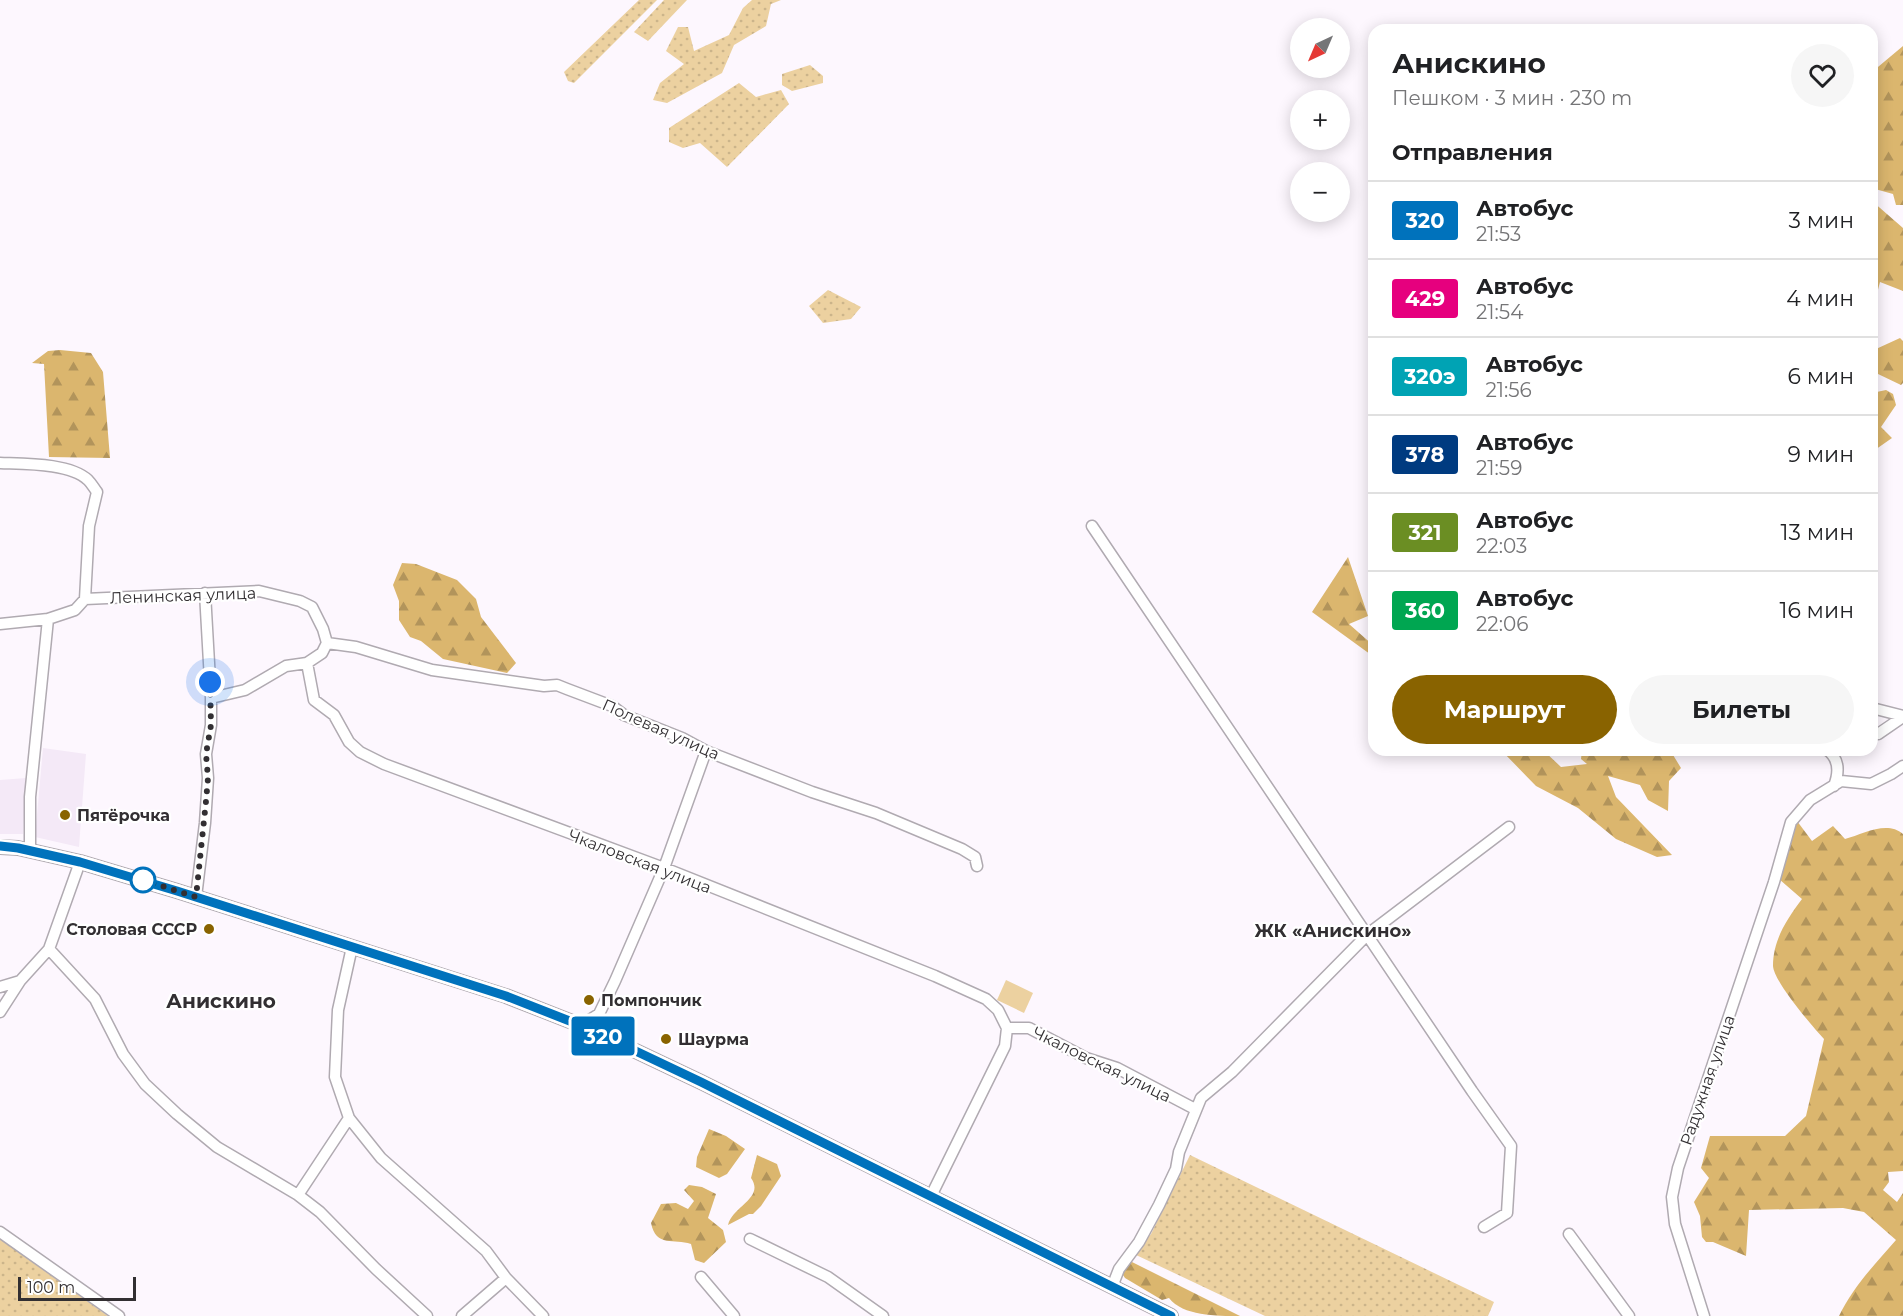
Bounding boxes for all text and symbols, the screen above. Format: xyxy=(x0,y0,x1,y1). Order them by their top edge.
north arrow xyxy=(1290,18,1350,78)
map controls xyxy=(1290,18,1350,222)
button: heart xyxy=(1791,44,1854,107)
text: Анискино xyxy=(1392,46,1546,80)
text: Пешком · 3 мин · 230 m xyxy=(1392,86,1632,110)
button: + xyxy=(1290,90,1350,150)
text: Отправления xyxy=(1392,139,1553,166)
button: − xyxy=(1290,162,1350,222)
text: Автобус xyxy=(1476,195,1574,222)
text: 3 мин xyxy=(1788,207,1854,234)
text: 320 xyxy=(1406,208,1444,233)
text: 21:53 xyxy=(1476,222,1521,246)
text: Автобус xyxy=(1476,273,1574,300)
text: 4 мин xyxy=(1786,285,1854,312)
text: 429 xyxy=(1405,286,1445,311)
text: 21:54 xyxy=(1476,300,1523,324)
text: Автобус xyxy=(1485,351,1583,378)
text: 6 мин xyxy=(1787,363,1854,390)
text: 320э xyxy=(1404,364,1455,389)
text: 21:56 xyxy=(1485,378,1532,402)
text: Автобус xyxy=(1476,429,1574,456)
text: 9 мин xyxy=(1787,441,1854,468)
text: 378 xyxy=(1406,442,1444,467)
text: 21:59 xyxy=(1476,456,1522,480)
text: Автобус xyxy=(1476,507,1574,534)
text: 13 мин xyxy=(1781,519,1854,546)
text: 321 xyxy=(1409,520,1441,545)
text: 22:03 xyxy=(1476,534,1527,558)
street label: Ленинская улица xyxy=(110,583,256,608)
text: Автобус xyxy=(1476,585,1574,612)
text: 16 мин xyxy=(1780,597,1854,624)
text: 360 xyxy=(1405,598,1445,623)
text: 22:06 xyxy=(1476,612,1528,636)
your location xyxy=(195,667,225,697)
button: Маршрут xyxy=(1392,675,1617,744)
button: Билеты xyxy=(1629,675,1854,744)
street label: Полевая улица xyxy=(599,695,722,764)
place label: Пятёрочка xyxy=(77,806,170,825)
marker: Пятёрочка xyxy=(58,808,72,822)
street label: Чкаловская улица xyxy=(566,825,714,897)
unlabelled marker xyxy=(130,867,156,893)
place label: Столовая СССР xyxy=(66,920,197,939)
district label: ЖК «Анискино» xyxy=(1255,920,1411,942)
marker: Столовая СССР xyxy=(202,922,216,936)
district label: Анискино xyxy=(166,989,276,1013)
place label: Помпончик xyxy=(601,991,703,1010)
marker: Помпончик xyxy=(582,993,596,1007)
street label: Радужная улица xyxy=(1676,1012,1739,1148)
line badge: 320 xyxy=(568,1016,638,1056)
street label: Чкаловская улица xyxy=(1030,1023,1174,1106)
text: 320 xyxy=(584,1024,622,1049)
place label: Шаурма xyxy=(678,1030,749,1049)
marker: Шаурма xyxy=(659,1032,673,1046)
scale bar xyxy=(18,1274,136,1302)
text: 100 m xyxy=(27,1278,75,1297)

